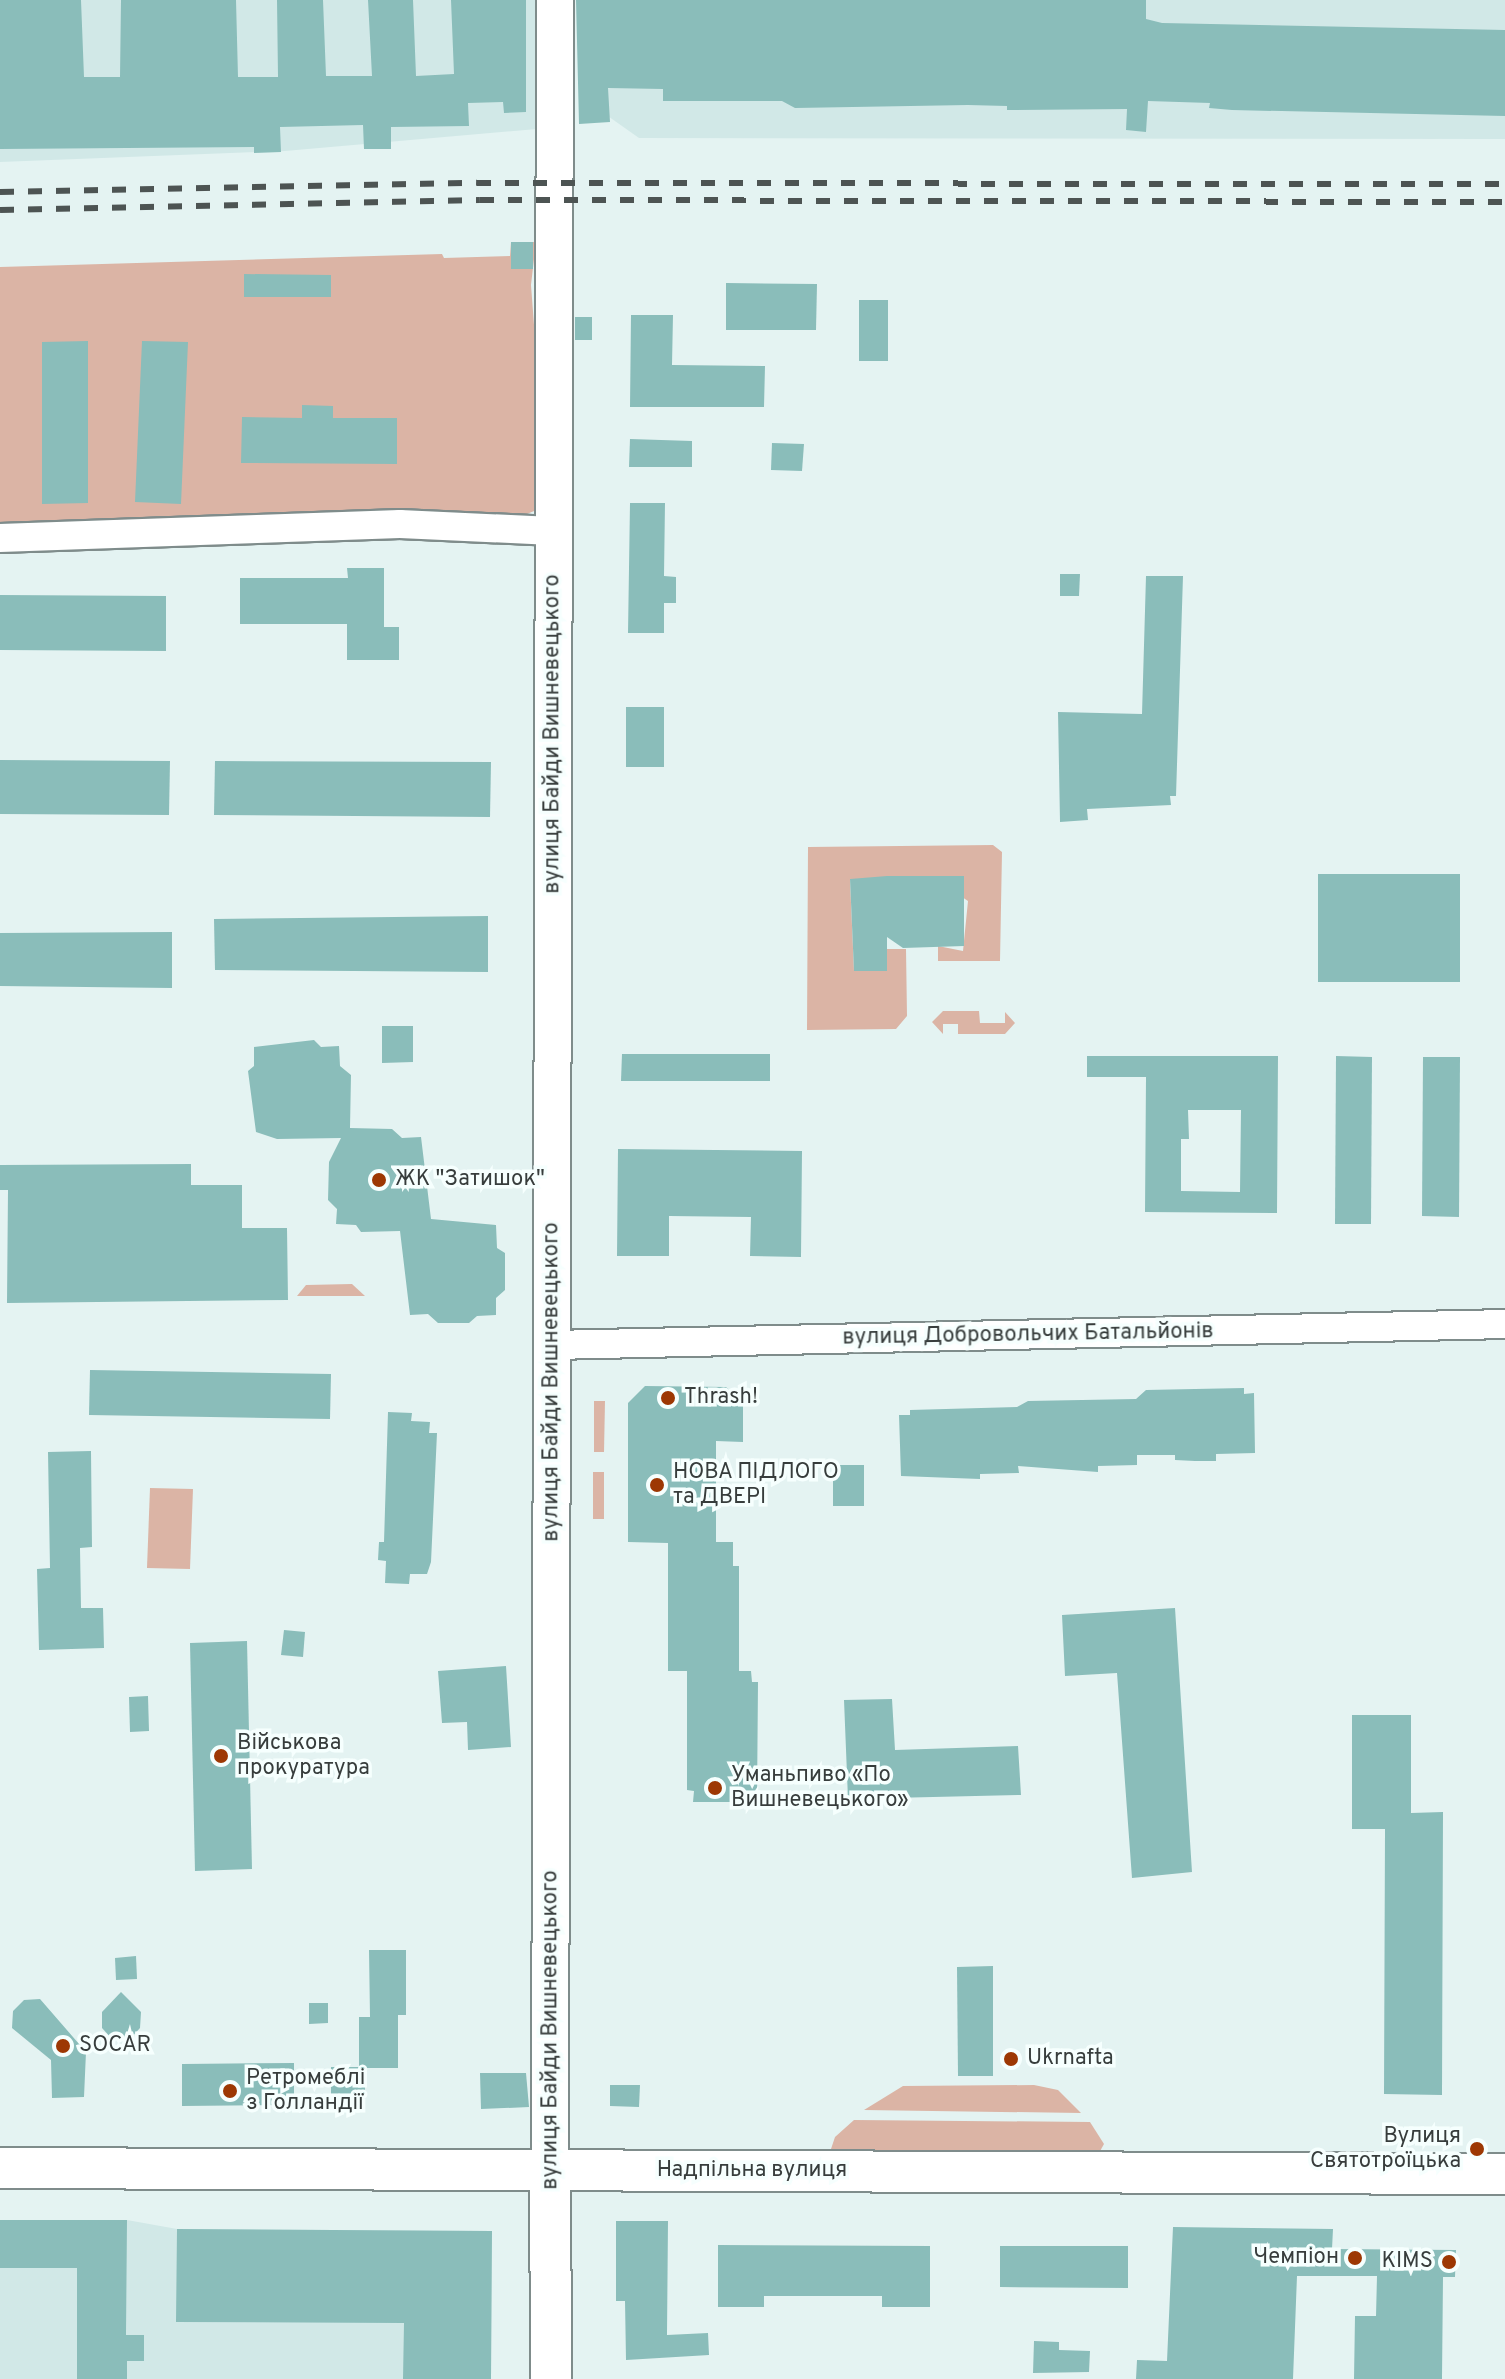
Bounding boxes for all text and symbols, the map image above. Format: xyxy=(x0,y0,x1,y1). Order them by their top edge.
street label: вулиця Байди Вишневецького xyxy=(540,574,566,894)
place label: ЖК "Затишок" xyxy=(395,1167,545,1193)
marker: ЖК "Затишок" xyxy=(370,1171,388,1189)
street label: вулиця Байди Вишневецького xyxy=(539,1222,565,1542)
street label: вулиця Добровольчих Батальйонів xyxy=(842,1319,1214,1351)
place label: Thrash! xyxy=(684,1385,758,1411)
marker: Thrash! xyxy=(659,1389,677,1407)
place label: НОВА ПІДЛОГО та ДВЕРІ xyxy=(673,1459,840,1510)
marker: НОВА ПІДЛОГО та ДВЕРІ xyxy=(648,1476,666,1494)
place label: Військова прокуратура xyxy=(237,1730,370,1782)
marker: Військова прокуратура xyxy=(212,1747,230,1765)
place label: Уманьпиво «По Вишневецького» xyxy=(731,1762,909,1814)
marker: Уманьпиво «По Вишневецького» xyxy=(706,1779,724,1797)
street label: вулиця Байди Вишневецького xyxy=(538,1870,564,2190)
place label: SOCAR xyxy=(79,2033,151,2059)
marker: SOCAR xyxy=(54,2037,72,2055)
place label: Ukrnafta xyxy=(1027,2046,1114,2072)
marker: Ukrnafta xyxy=(1002,2050,1020,2068)
place label: Ретромеблі з Голландії xyxy=(246,2065,365,2116)
marker: Ретромеблі з Голландії xyxy=(221,2082,239,2100)
place label: Вулиця Святотроїцька xyxy=(1310,2123,1461,2174)
marker: Вулиця Святотроїцька xyxy=(1468,2140,1486,2158)
street label: Надпільна вулиця xyxy=(657,2158,847,2184)
place label: Чемпіон xyxy=(1253,2245,1339,2271)
marker: Чемпіон xyxy=(1346,2249,1364,2267)
place label: KIMS xyxy=(1382,2249,1433,2275)
marker: KIMS xyxy=(1440,2253,1458,2271)

